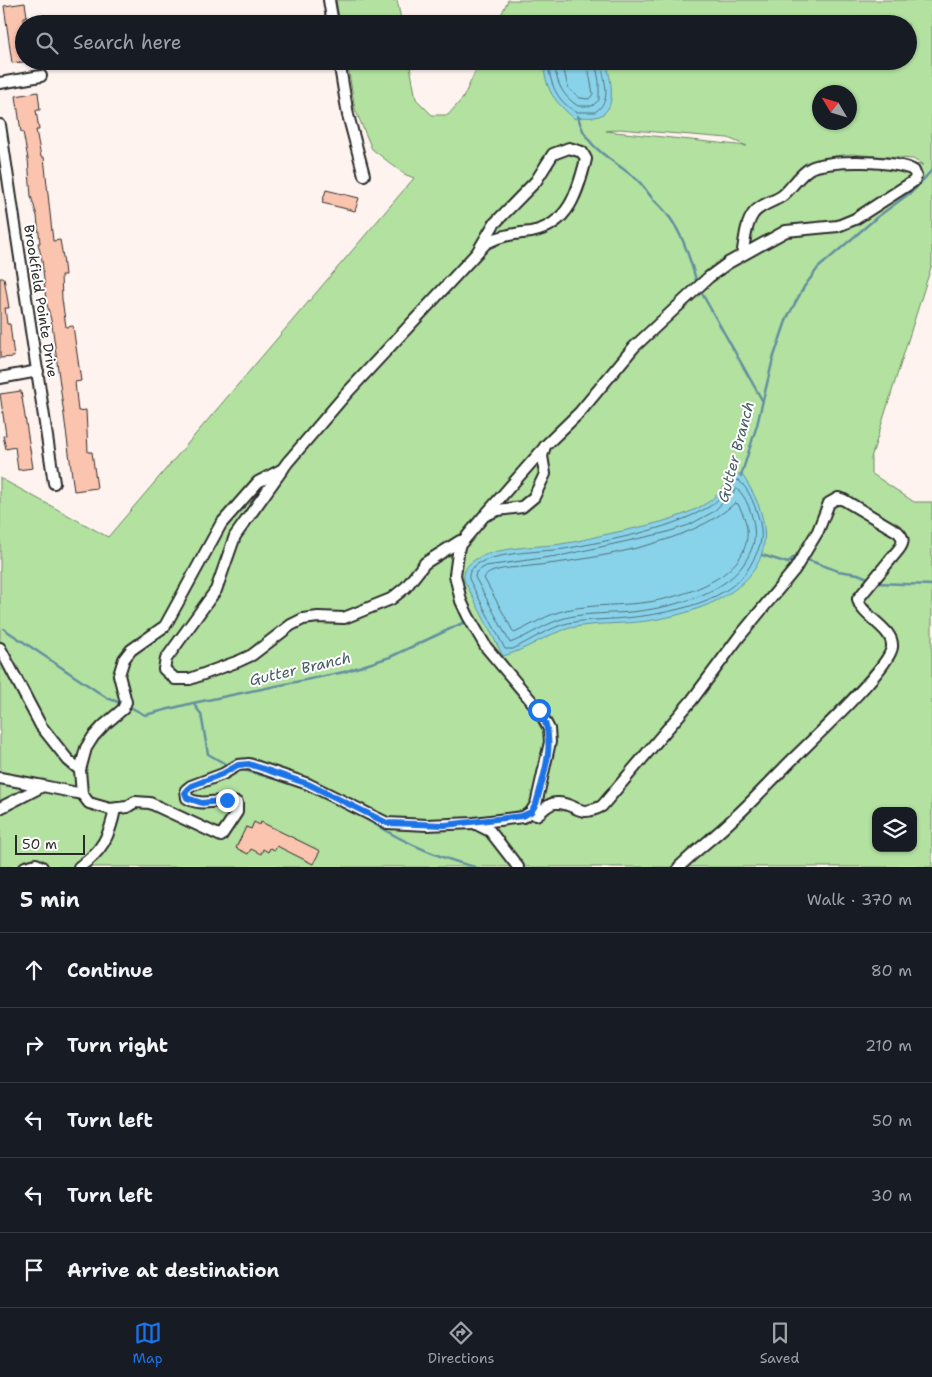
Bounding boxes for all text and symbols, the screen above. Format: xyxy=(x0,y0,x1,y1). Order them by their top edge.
search box xyxy=(15,15,917,70)
icon: search xyxy=(33,29,61,57)
text: Search here xyxy=(73,30,182,55)
north arrow xyxy=(812,85,857,130)
street label: Brookfield Pointe Drive xyxy=(20,223,62,379)
water label: Gutter Branch xyxy=(713,399,759,505)
water label: Gutter Branch xyxy=(247,648,353,690)
route start xyxy=(528,699,551,722)
route end xyxy=(216,789,239,812)
map controls xyxy=(872,807,917,852)
button: layers xyxy=(872,807,917,852)
scale bar xyxy=(15,832,85,855)
text: 50 m xyxy=(22,835,57,853)
text: 5 min xyxy=(20,886,80,914)
text: Walk · 370 m xyxy=(807,889,912,910)
icon: ahead xyxy=(20,956,48,984)
text: Continue xyxy=(67,958,153,983)
text: 80 m xyxy=(871,960,912,981)
icon: right xyxy=(20,1031,48,1059)
text: Turn right xyxy=(67,1033,168,1058)
text: 210 m xyxy=(865,1035,912,1056)
icon: left xyxy=(20,1106,48,1134)
text: Turn left xyxy=(67,1108,153,1133)
text: 50 m xyxy=(872,1110,912,1131)
icon: left xyxy=(20,1181,48,1209)
text: Turn left xyxy=(67,1183,153,1208)
text: 30 m xyxy=(871,1185,912,1206)
icon: arrive xyxy=(20,1256,48,1284)
text: Arrive at destination xyxy=(67,1258,279,1283)
tab: Map xyxy=(133,1319,163,1367)
tab: Directions xyxy=(428,1319,494,1367)
tab: Saved xyxy=(760,1319,799,1367)

